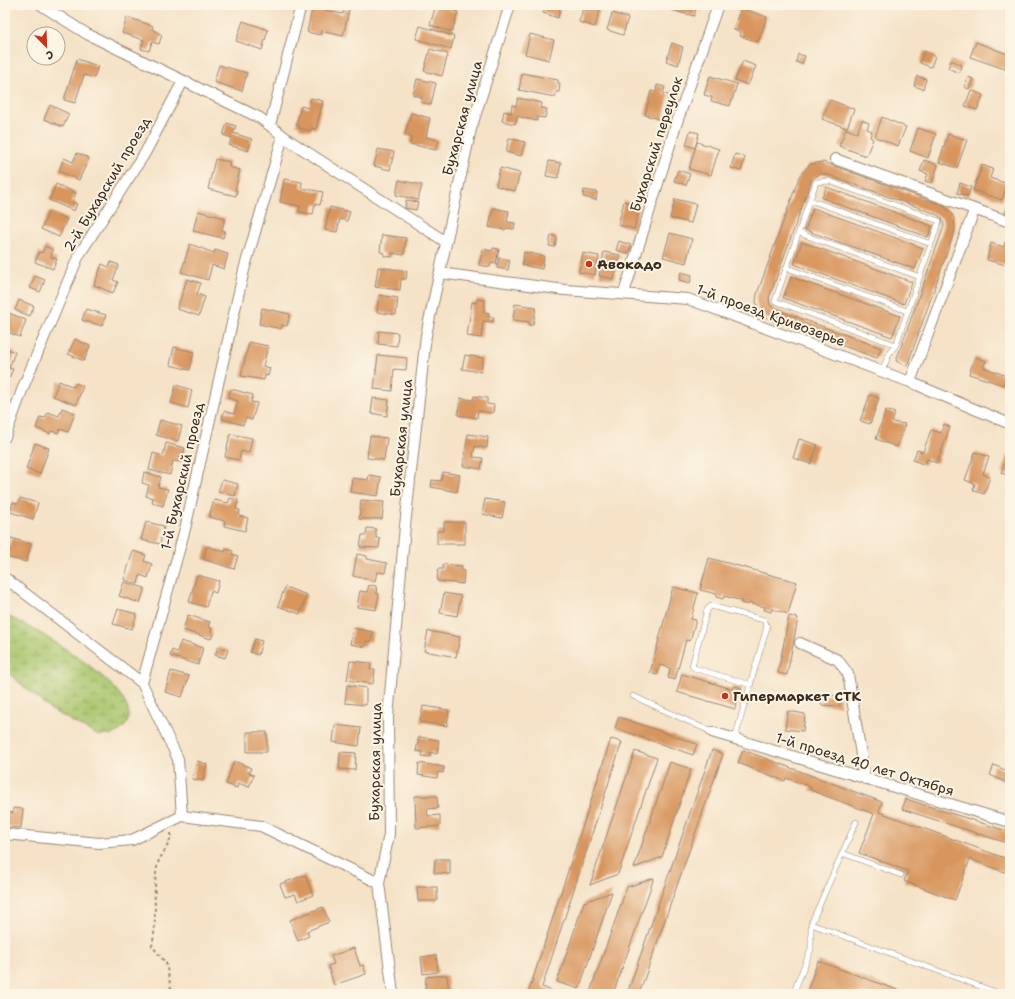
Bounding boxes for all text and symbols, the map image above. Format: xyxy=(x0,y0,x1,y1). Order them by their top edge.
north arrow xyxy=(26,26,66,66)
text: С xyxy=(43,47,56,63)
street label: Бухарская улица xyxy=(438,58,486,178)
street label: Бухарский переулок xyxy=(626,74,687,214)
street label: 2-й Бухарский проезд xyxy=(60,113,155,255)
place label: Авокадо xyxy=(597,255,662,273)
marker: Авокадо xyxy=(584,259,594,269)
street label: 1-й проезд Кривозерье xyxy=(694,280,848,350)
street label: Бухарская улица xyxy=(386,378,416,498)
street label: 1-й Бухарский проезд xyxy=(156,400,208,552)
place label: Гипермаркет СТК xyxy=(733,687,862,705)
marker: Гипермаркет СТК xyxy=(720,691,730,701)
street label: Бухарская улица xyxy=(365,702,385,821)
street label: 1-й проезд 40 лет Октября xyxy=(774,728,956,800)

